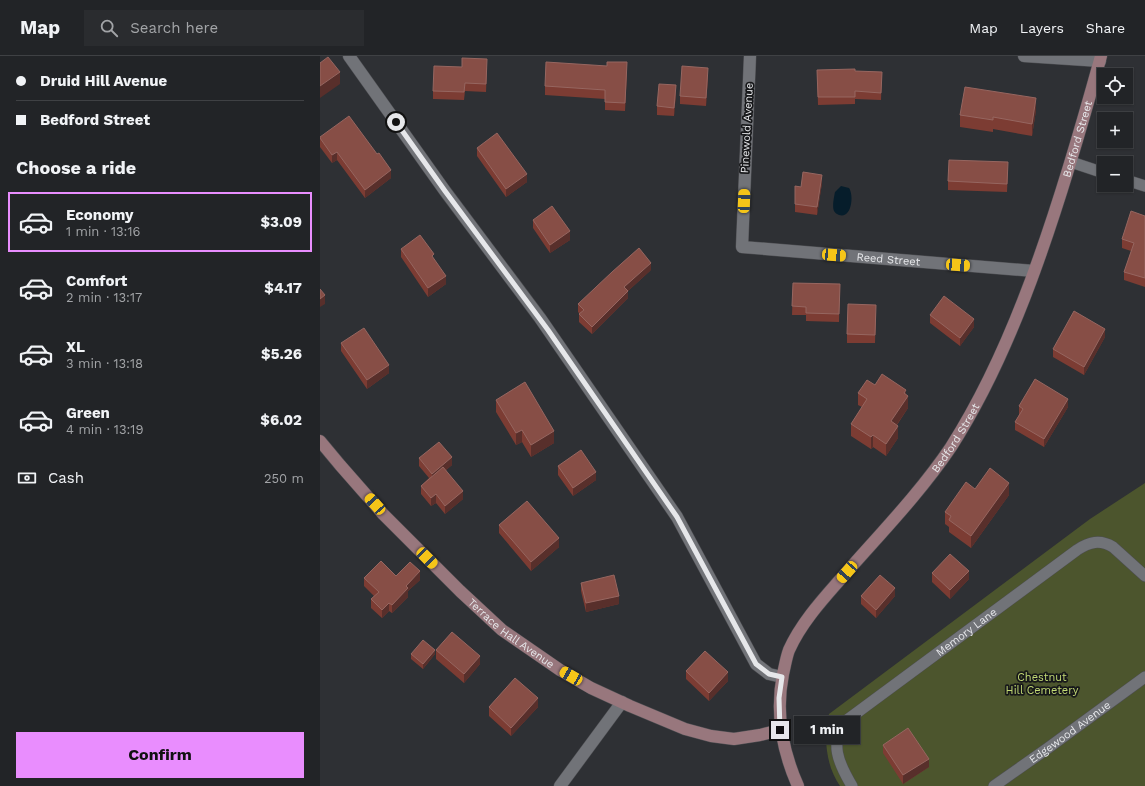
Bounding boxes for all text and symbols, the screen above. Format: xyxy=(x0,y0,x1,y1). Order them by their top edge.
search box xyxy=(84,10,364,46)
text: Map xyxy=(20,16,60,39)
icon: search xyxy=(98,17,120,39)
text: Search here xyxy=(130,19,218,37)
text: Map xyxy=(969,20,998,36)
text: Layers xyxy=(1020,20,1064,36)
text: Share xyxy=(1086,20,1125,36)
map controls xyxy=(1097,68,1133,192)
button: locate xyxy=(1097,68,1133,104)
text: Druid Hill Avenue xyxy=(40,72,167,90)
street label: Pinewold Avenue xyxy=(738,82,756,174)
street label: Bedford Street xyxy=(1060,99,1095,179)
text: Bedford Street xyxy=(40,111,150,129)
button: + xyxy=(1097,112,1133,148)
route start xyxy=(387,113,405,131)
button: − xyxy=(1097,156,1133,192)
text: Choose a ride xyxy=(16,157,136,178)
car xyxy=(738,189,750,213)
icon: car xyxy=(18,204,54,240)
text: Economy xyxy=(66,206,133,224)
text: $3.09 xyxy=(260,213,302,231)
text: 1 min · 13:16 xyxy=(66,224,140,239)
car xyxy=(822,248,846,262)
street label: Reed Street xyxy=(856,250,921,268)
car xyxy=(946,258,970,272)
icon: car xyxy=(18,270,54,306)
text: Comfort xyxy=(66,272,127,290)
text: $4.17 xyxy=(264,279,302,297)
text: 2 min · 13:17 xyxy=(66,290,142,305)
icon: car xyxy=(18,336,54,372)
text: XL xyxy=(66,338,85,356)
text: $5.26 xyxy=(261,345,302,363)
text: 3 min · 13:18 xyxy=(66,356,143,371)
street label: Bedford Street xyxy=(929,401,982,475)
icon: car xyxy=(18,402,54,438)
text: Green xyxy=(66,404,110,422)
text: $6.02 xyxy=(260,411,302,429)
text: 4 min · 13:19 xyxy=(66,422,143,437)
icon: cash xyxy=(16,467,38,489)
text: Cash xyxy=(48,469,84,487)
text: 250 m xyxy=(264,471,304,486)
car xyxy=(363,491,387,517)
car xyxy=(414,545,440,571)
car xyxy=(835,559,859,585)
street label: Terrace Hall Avenue xyxy=(466,596,557,671)
street label: Memory Lane xyxy=(933,605,999,659)
car xyxy=(558,665,584,687)
park label: Chestnut Hill Cemetery xyxy=(1006,671,1079,697)
street label: Edgewood Avenue xyxy=(1027,698,1113,766)
callout: 1 min xyxy=(794,716,860,744)
route end xyxy=(771,721,789,739)
text: 1 min xyxy=(810,722,844,737)
button: Confirm xyxy=(16,732,304,778)

